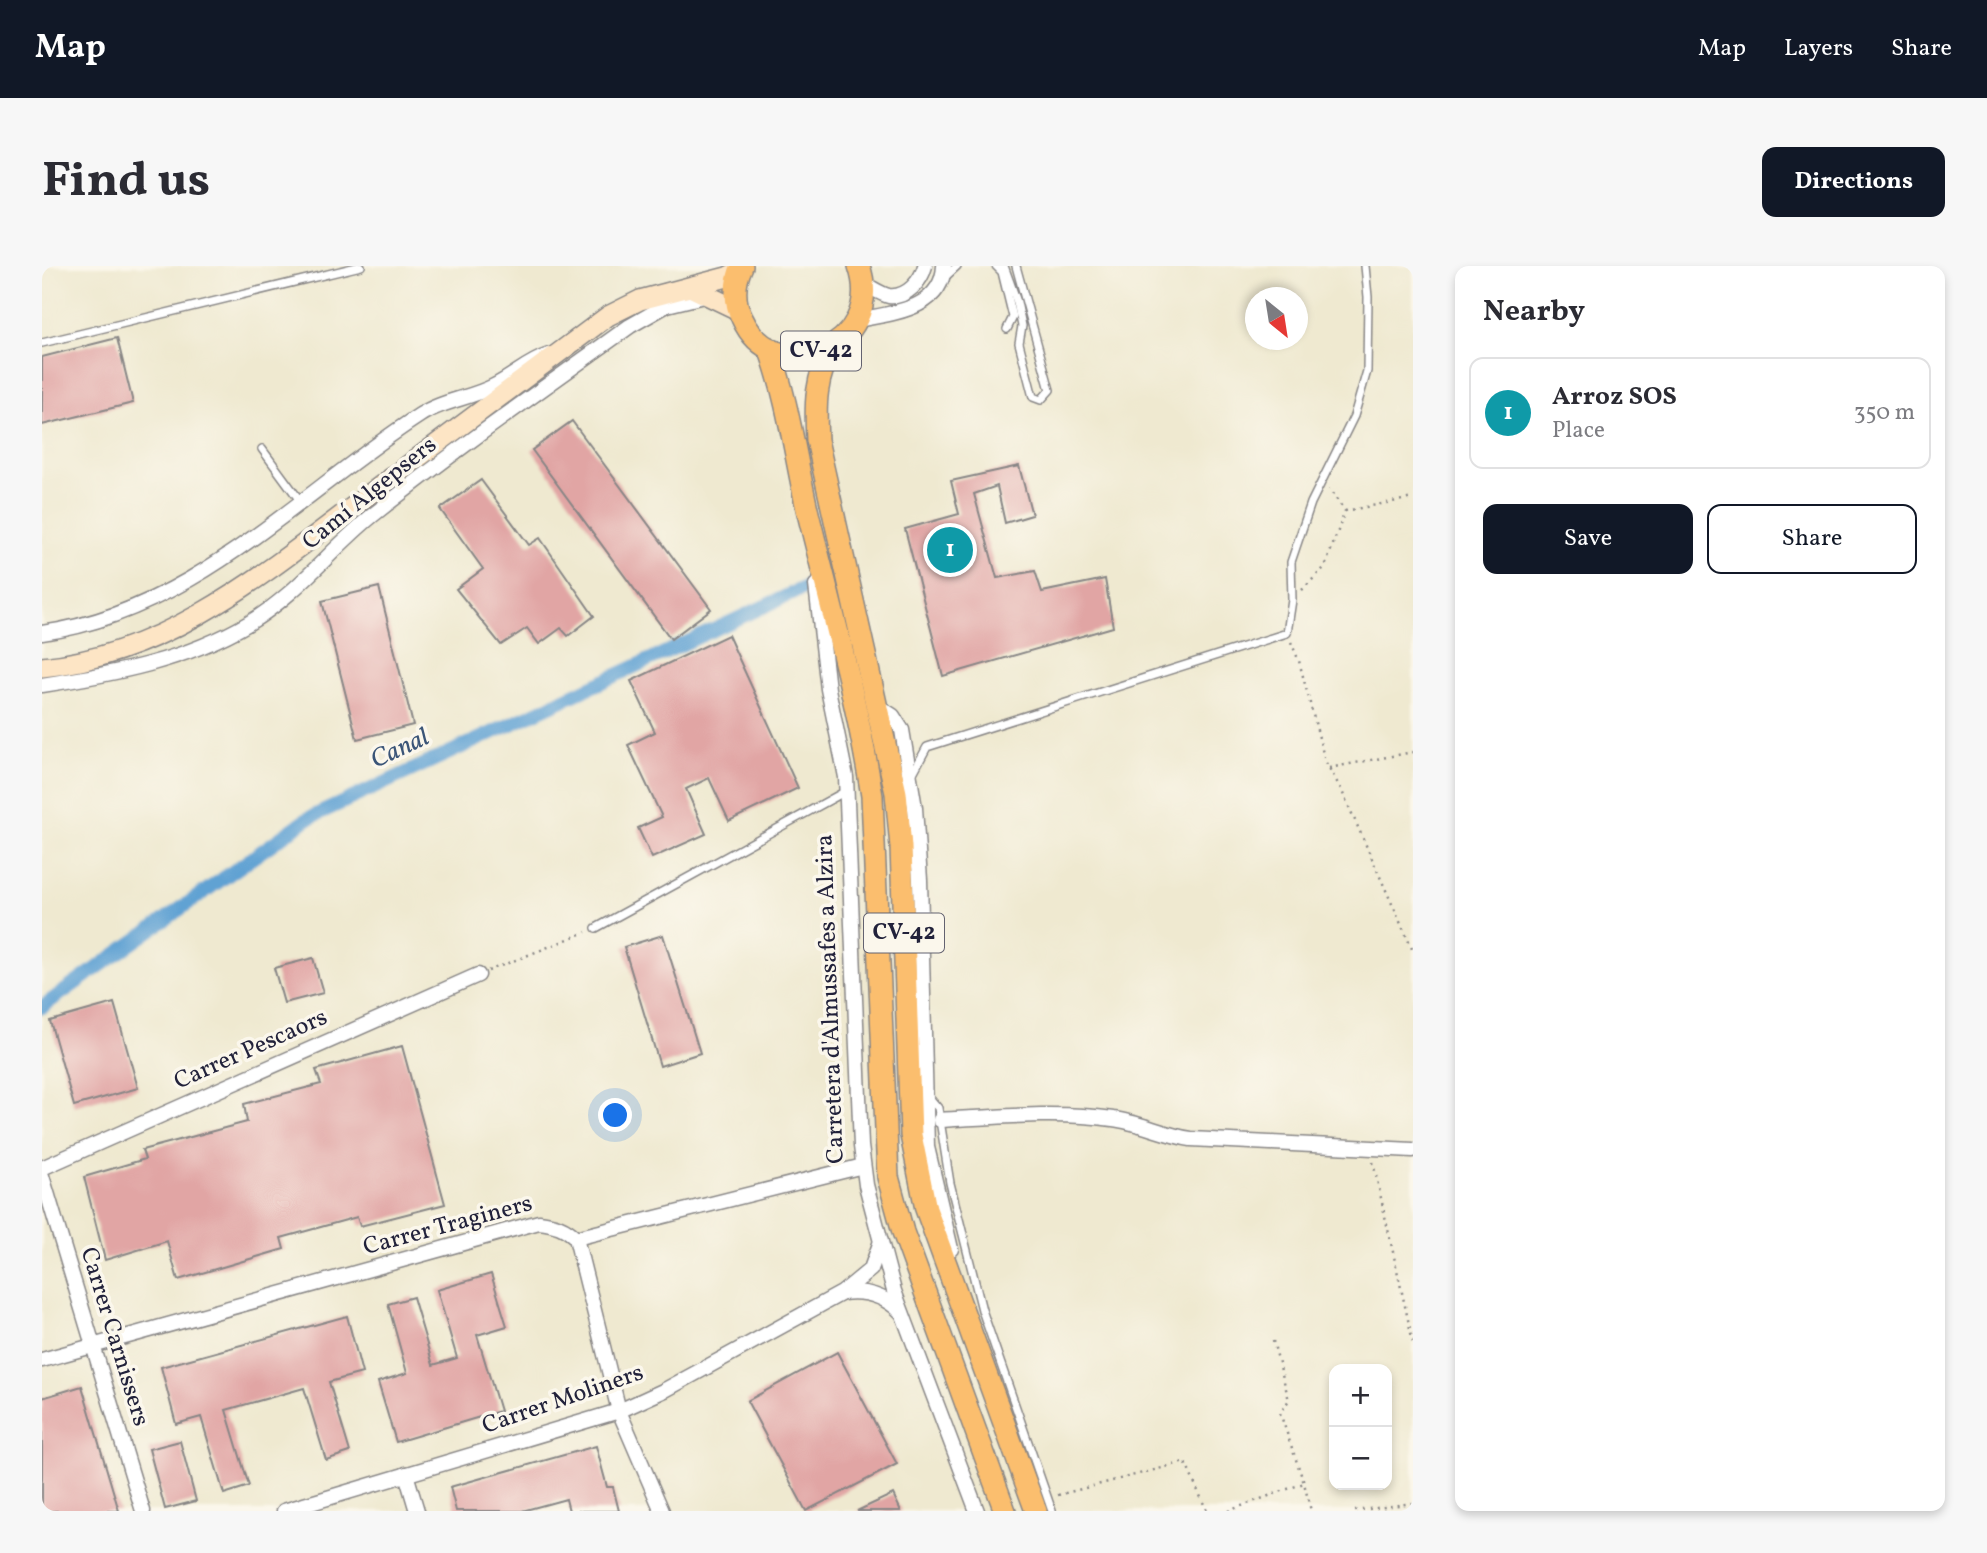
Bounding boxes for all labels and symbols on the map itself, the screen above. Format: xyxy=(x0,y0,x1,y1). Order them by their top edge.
north arrow xyxy=(1245,287,1308,350)
road number: CV-42 xyxy=(781,332,861,370)
street label: Camí Algepsers xyxy=(295,429,445,559)
pin: 1 xyxy=(927,524,973,576)
water label: Canal xyxy=(365,720,436,778)
street label: Carretera d'Almussafes a Alzira xyxy=(808,834,854,1164)
road number: CV-42 xyxy=(864,914,944,953)
street label: Carrer Pescaors xyxy=(169,1001,333,1099)
your location xyxy=(598,1098,632,1132)
street label: Carrer Traginers xyxy=(360,1187,536,1265)
street label: Carrer Carnissers xyxy=(71,1243,157,1431)
street label: Carrer Moliners xyxy=(478,1356,648,1444)

